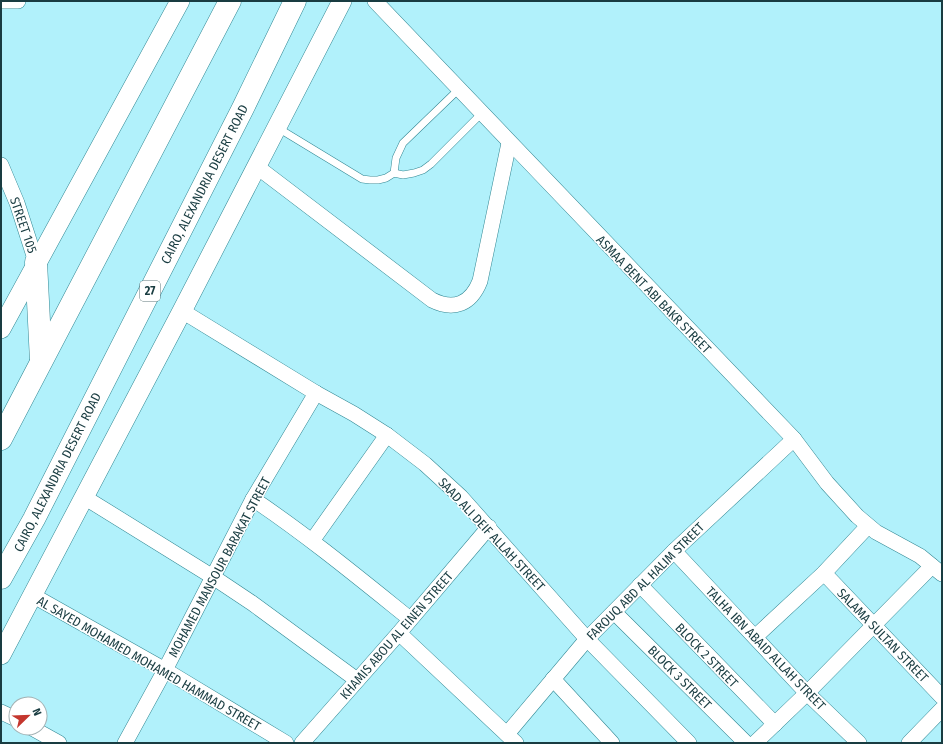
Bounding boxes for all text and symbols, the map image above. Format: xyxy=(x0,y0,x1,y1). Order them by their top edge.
street label: CAIRO, ALEXANDRIA DESERT ROAD xyxy=(158,102,251,266)
street label: STREET 105 xyxy=(7,195,40,255)
street label: ASMAA BENT ABI BAKR STREET xyxy=(593,232,714,356)
road number: 27 xyxy=(140,281,160,301)
street label: CAIRO, ALEXANDRIA DESERT ROAD xyxy=(11,390,104,554)
street label: MOHAMED MANSOUR BARAKAT STREET xyxy=(165,475,273,660)
street label: SAAD ALI DEIF ALLAH STREET xyxy=(435,475,548,594)
street label: FAROUQ ABD AL HALIM STREET xyxy=(584,520,707,643)
street label: KHAMIS ABOU AL EINEN STREET xyxy=(337,568,456,702)
street label: TALHA IBN ABAID ALLAH STREET xyxy=(703,584,829,713)
street label: SALAMA SULTAN STREET xyxy=(834,585,931,685)
street label: AL SAYED MOHAMED MOHAMED HAMMAD STREET xyxy=(34,593,263,734)
street label: BLOCK 2 STREET xyxy=(672,620,741,691)
street label: BLOCK 3 STREET xyxy=(645,643,714,712)
north arrow xyxy=(8,696,48,736)
text: N xyxy=(29,707,44,718)

